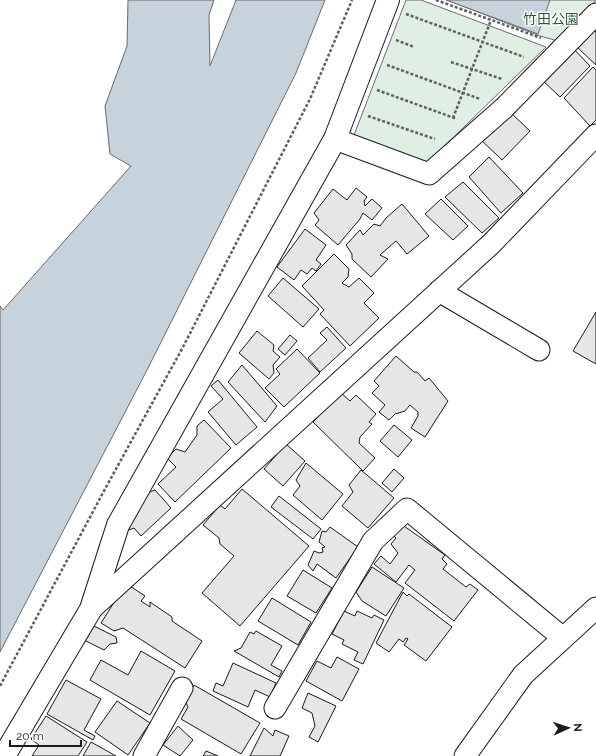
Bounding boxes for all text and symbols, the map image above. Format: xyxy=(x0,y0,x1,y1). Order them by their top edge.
park label: 竹田公園 xyxy=(523,11,579,27)
north arrow xyxy=(548,708,588,748)
scale bar xyxy=(10,722,81,748)
text: N xyxy=(571,723,584,732)
text: 20 m xyxy=(16,729,44,743)

